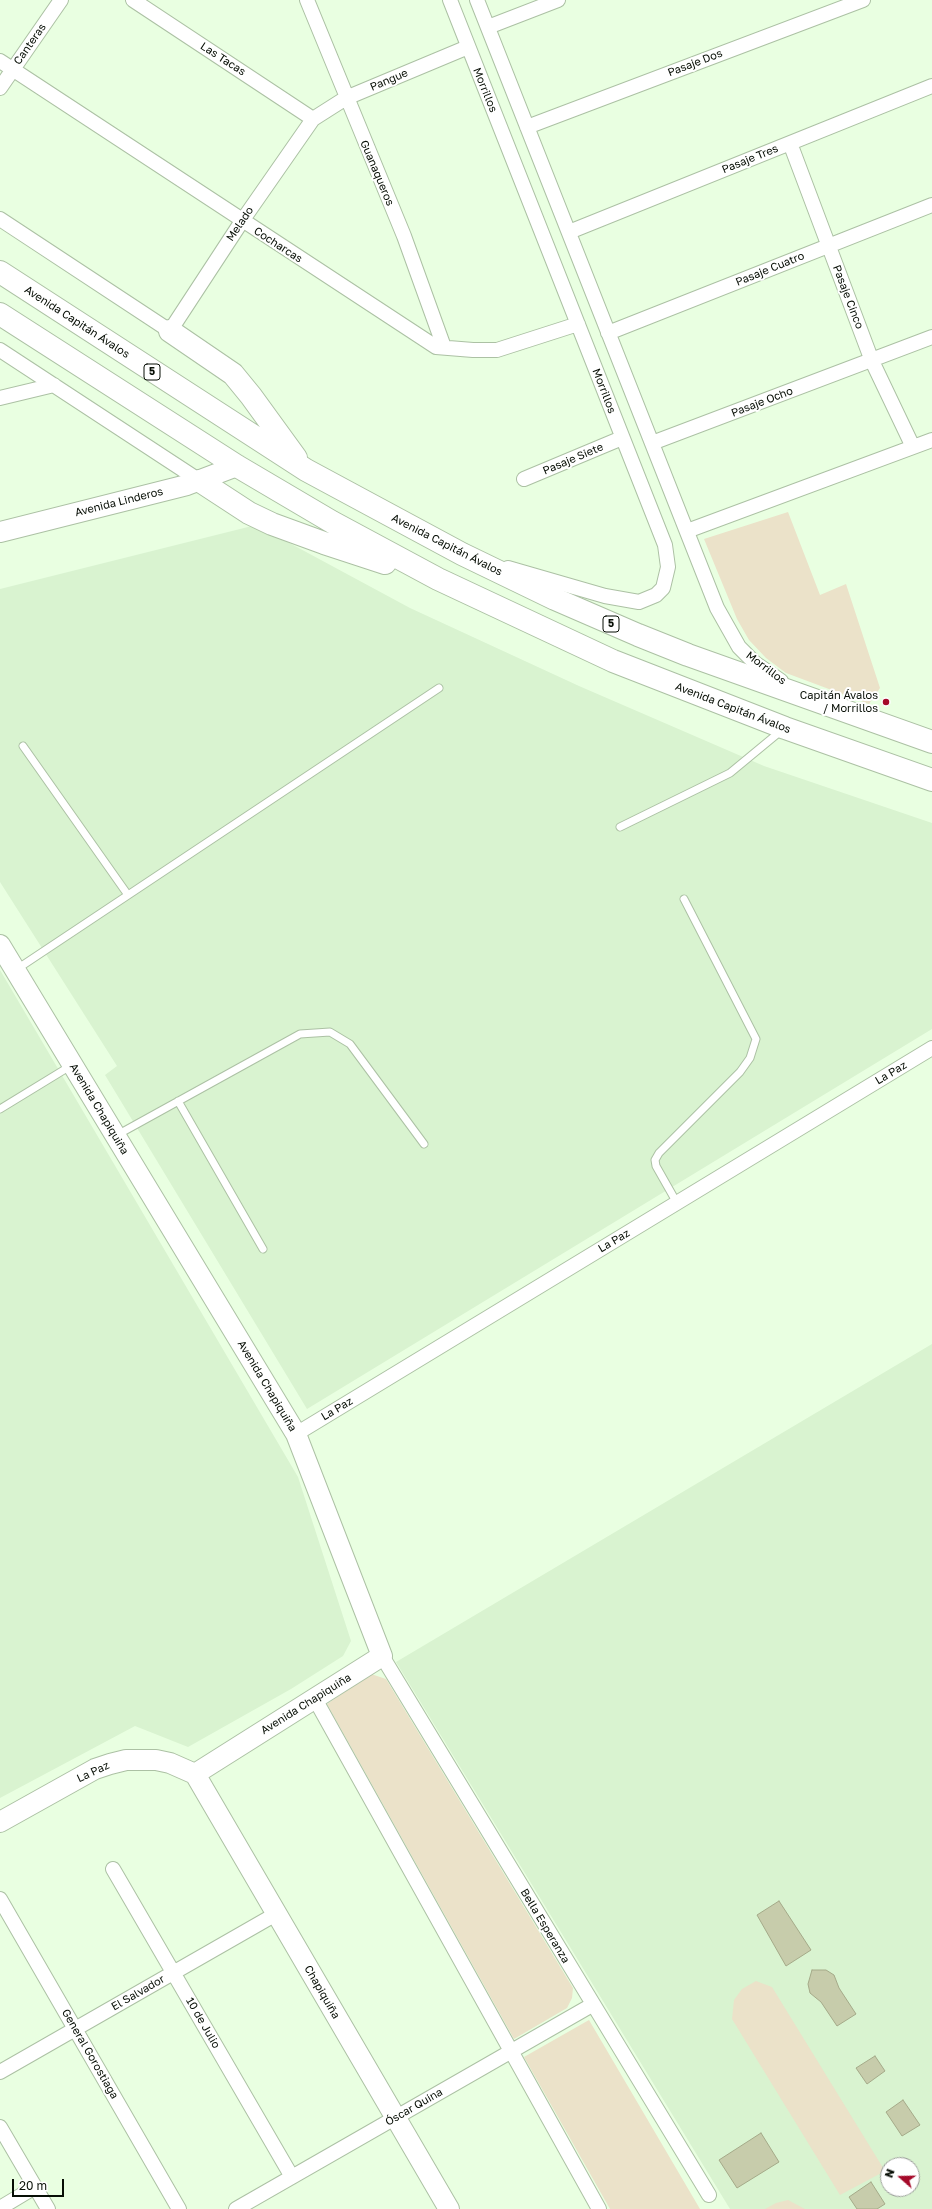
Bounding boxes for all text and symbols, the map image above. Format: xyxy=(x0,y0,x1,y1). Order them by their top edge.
street label: Canteras xyxy=(11,21,49,67)
street label: Las Tacas xyxy=(198,40,248,78)
street label: Pasaje Dos xyxy=(666,47,724,79)
street label: Pangue xyxy=(368,66,410,94)
street label: Morrillos xyxy=(470,66,500,114)
street label: Guanaqueros xyxy=(357,138,397,208)
street label: Pasaje Tres xyxy=(720,142,780,176)
street label: Melado xyxy=(224,204,256,244)
street label: Cocharcas xyxy=(251,224,305,266)
street label: Pasaje Cuatro xyxy=(734,249,806,289)
street label: Pasaje Cinco xyxy=(830,263,866,331)
street label: Avenida Capitán Ávalos xyxy=(22,283,132,361)
road number: 5 xyxy=(144,364,160,380)
street label: Morrillos xyxy=(589,367,619,415)
street label: Pasaje Ocho xyxy=(729,384,795,420)
street label: Pasaje Siete xyxy=(541,440,605,478)
street label: Avenida Linderos xyxy=(74,485,164,519)
street label: Avenida Capitán Ávalos xyxy=(389,511,505,579)
road number: 5 xyxy=(603,616,619,632)
street label: Morrillos xyxy=(743,649,789,687)
street label: Avenida Capitán Ávalos xyxy=(673,680,793,736)
place label: Capitán Ávalos / Morrillos xyxy=(800,689,878,715)
marker: Capitán Ávalos / Morrillos xyxy=(881,697,891,707)
street label: La Paz xyxy=(873,1059,909,1087)
street label: Avenida Chapiquiña xyxy=(67,1061,131,1157)
street label: La Paz xyxy=(596,1227,632,1255)
street label: Avenida Chapiquiña xyxy=(235,1338,299,1434)
street label: La Paz xyxy=(319,1395,355,1423)
street label: Avenida Chapiquiña xyxy=(258,1671,354,1737)
street label: La Paz xyxy=(75,1759,111,1785)
street label: Bella Esperanza xyxy=(518,1886,572,1966)
street label: Chapiquiña xyxy=(301,1963,343,2021)
street label: El Salvador xyxy=(109,1972,167,2014)
street label: 10 de Julio xyxy=(183,1995,223,2051)
street label: General Gorostiaga xyxy=(59,2007,121,2101)
street label: Óscar Quina xyxy=(383,2085,445,2129)
north arrow xyxy=(880,2157,920,2197)
text: N xyxy=(882,2167,897,2179)
scale bar xyxy=(14,2171,66,2197)
text: 20 m xyxy=(19,2178,47,2193)

